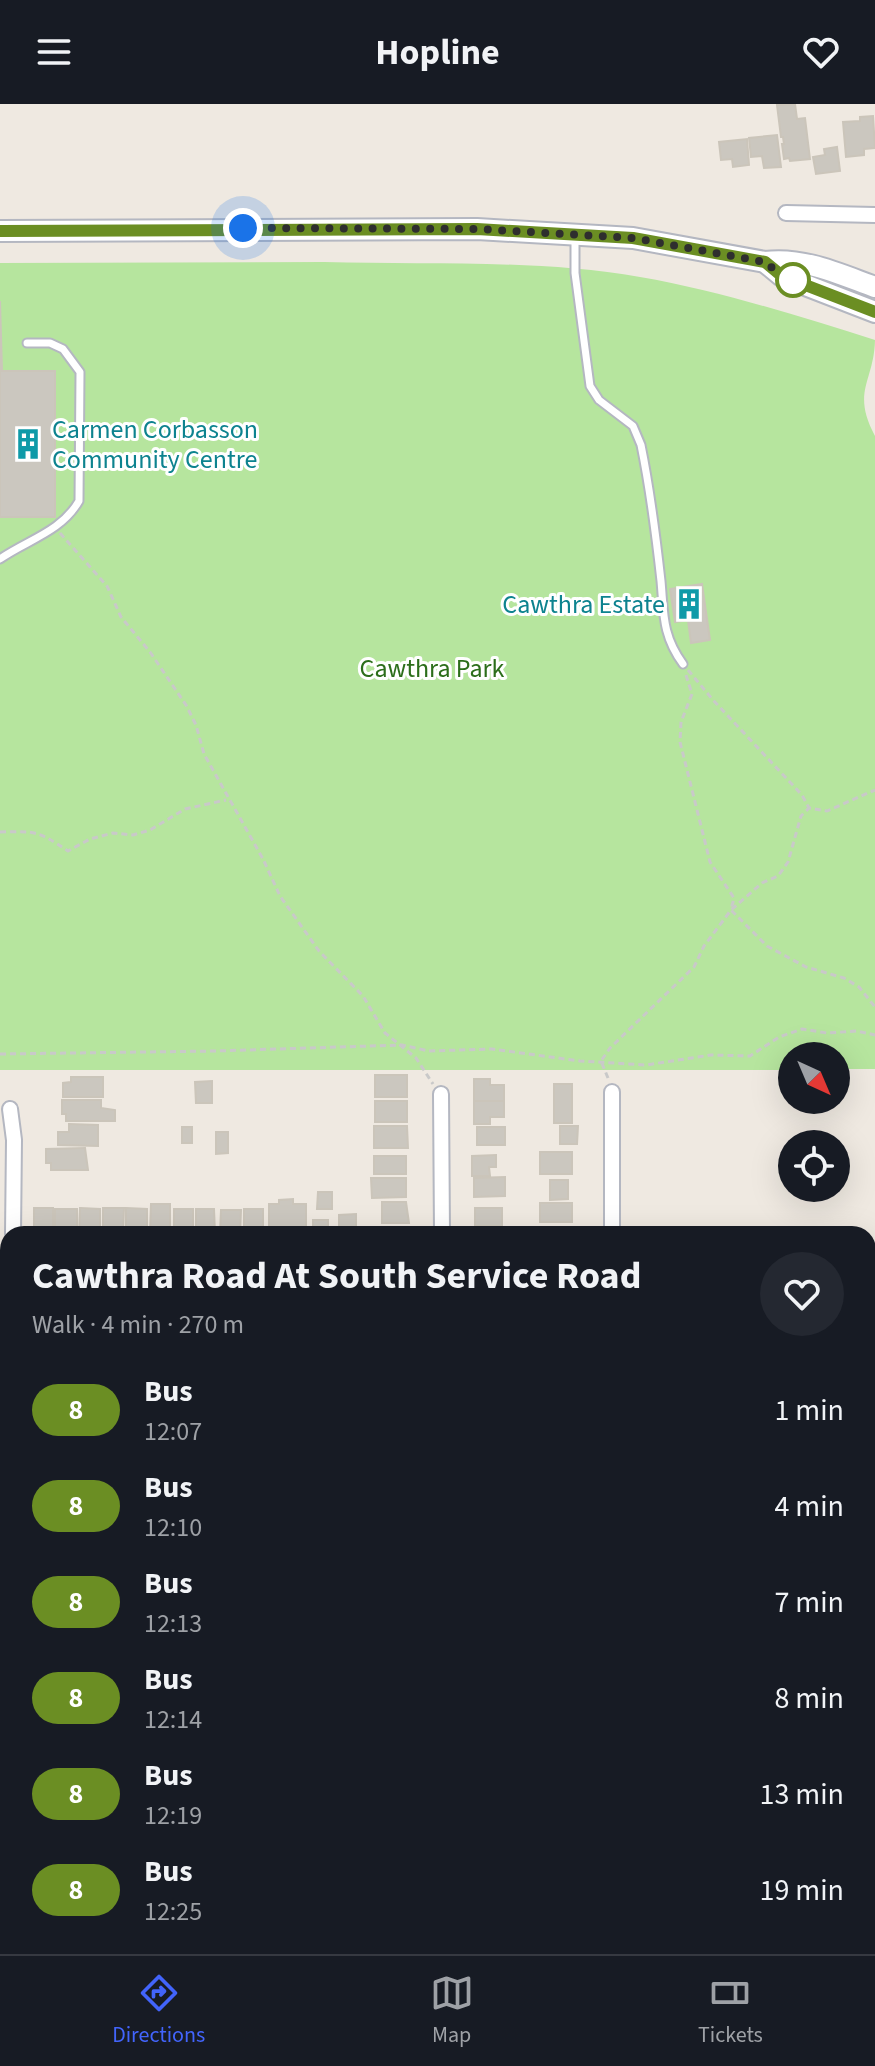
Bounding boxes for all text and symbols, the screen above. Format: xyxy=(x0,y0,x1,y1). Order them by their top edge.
text: Hopline xyxy=(375,27,500,78)
icon: menu xyxy=(32,30,76,74)
icon: heart xyxy=(799,30,843,74)
your location xyxy=(223,208,263,248)
unlabelled marker xyxy=(776,263,810,297)
place label: Carmen Corbasson Community Centre xyxy=(52,411,258,478)
building icon: Carmen Corbasson Community Centre xyxy=(11,427,45,461)
place label: Cawthra Estate xyxy=(502,586,665,623)
building icon: Cawthra Estate xyxy=(672,587,706,621)
park label: Cawthra Park xyxy=(360,650,505,687)
north arrow xyxy=(778,1042,850,1114)
map controls xyxy=(778,1042,850,1202)
button: locate xyxy=(778,1130,850,1202)
text: Cawthra Road At South Service Road xyxy=(32,1249,641,1303)
button: heart xyxy=(760,1252,844,1336)
text: Walk · 4 min · 270 m xyxy=(32,1306,244,1343)
text: Bus xyxy=(144,1370,192,1413)
text: 1 min xyxy=(774,1389,844,1432)
text: 8 xyxy=(69,1390,83,1430)
text: 12:07 xyxy=(144,1413,202,1450)
text: Bus xyxy=(144,1466,192,1509)
text: 4 min xyxy=(774,1485,844,1528)
text: 8 xyxy=(69,1486,83,1526)
text: 12:10 xyxy=(144,1509,202,1546)
text: Bus xyxy=(144,1562,192,1605)
text: 7 min xyxy=(774,1581,844,1624)
text: 8 xyxy=(69,1582,83,1622)
text: 12:13 xyxy=(144,1605,202,1642)
text: Bus xyxy=(144,1658,192,1701)
text: 8 min xyxy=(774,1677,844,1720)
text: 8 xyxy=(69,1678,83,1718)
text: 12:14 xyxy=(144,1701,202,1738)
text: Bus xyxy=(144,1754,192,1797)
text: 13 min xyxy=(760,1773,844,1816)
text: 8 xyxy=(69,1774,83,1814)
text: 12:19 xyxy=(144,1797,202,1834)
text: Bus xyxy=(144,1850,192,1893)
text: 19 min xyxy=(760,1869,844,1912)
text: 8 xyxy=(69,1870,83,1910)
text: 12:25 xyxy=(144,1893,202,1930)
tab: Directions xyxy=(112,1971,205,2051)
tab: Map xyxy=(430,1971,474,2051)
tab: Tickets xyxy=(698,1971,763,2051)

